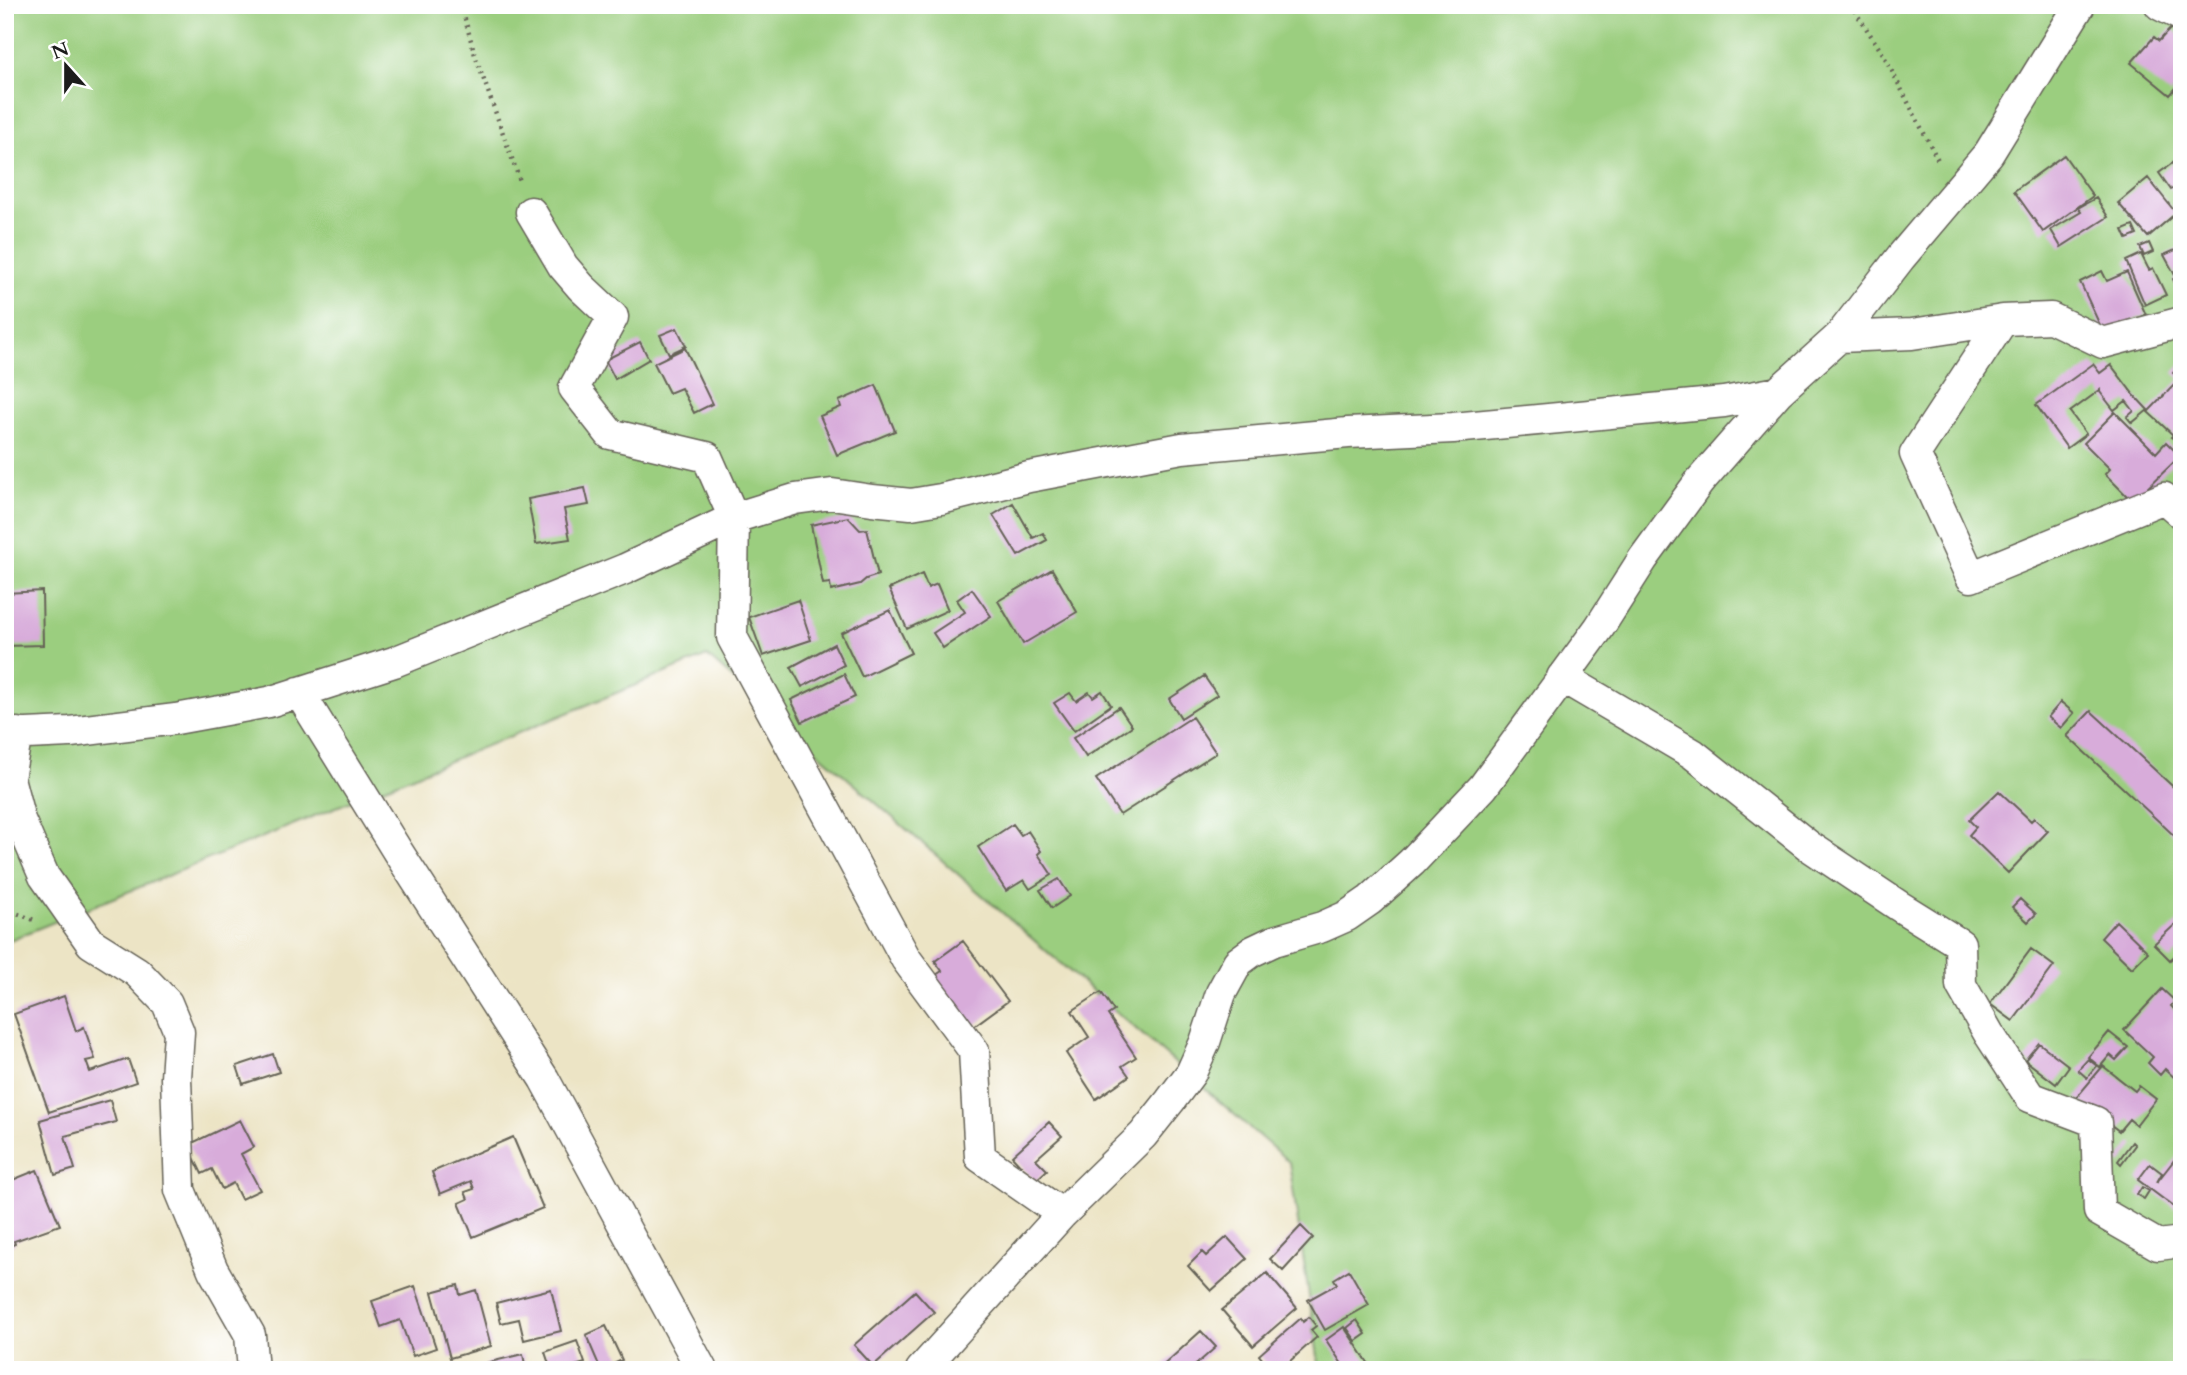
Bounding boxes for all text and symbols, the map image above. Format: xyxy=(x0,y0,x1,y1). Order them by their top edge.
north arrow xyxy=(32,32,102,102)
text: N xyxy=(48,36,73,66)

